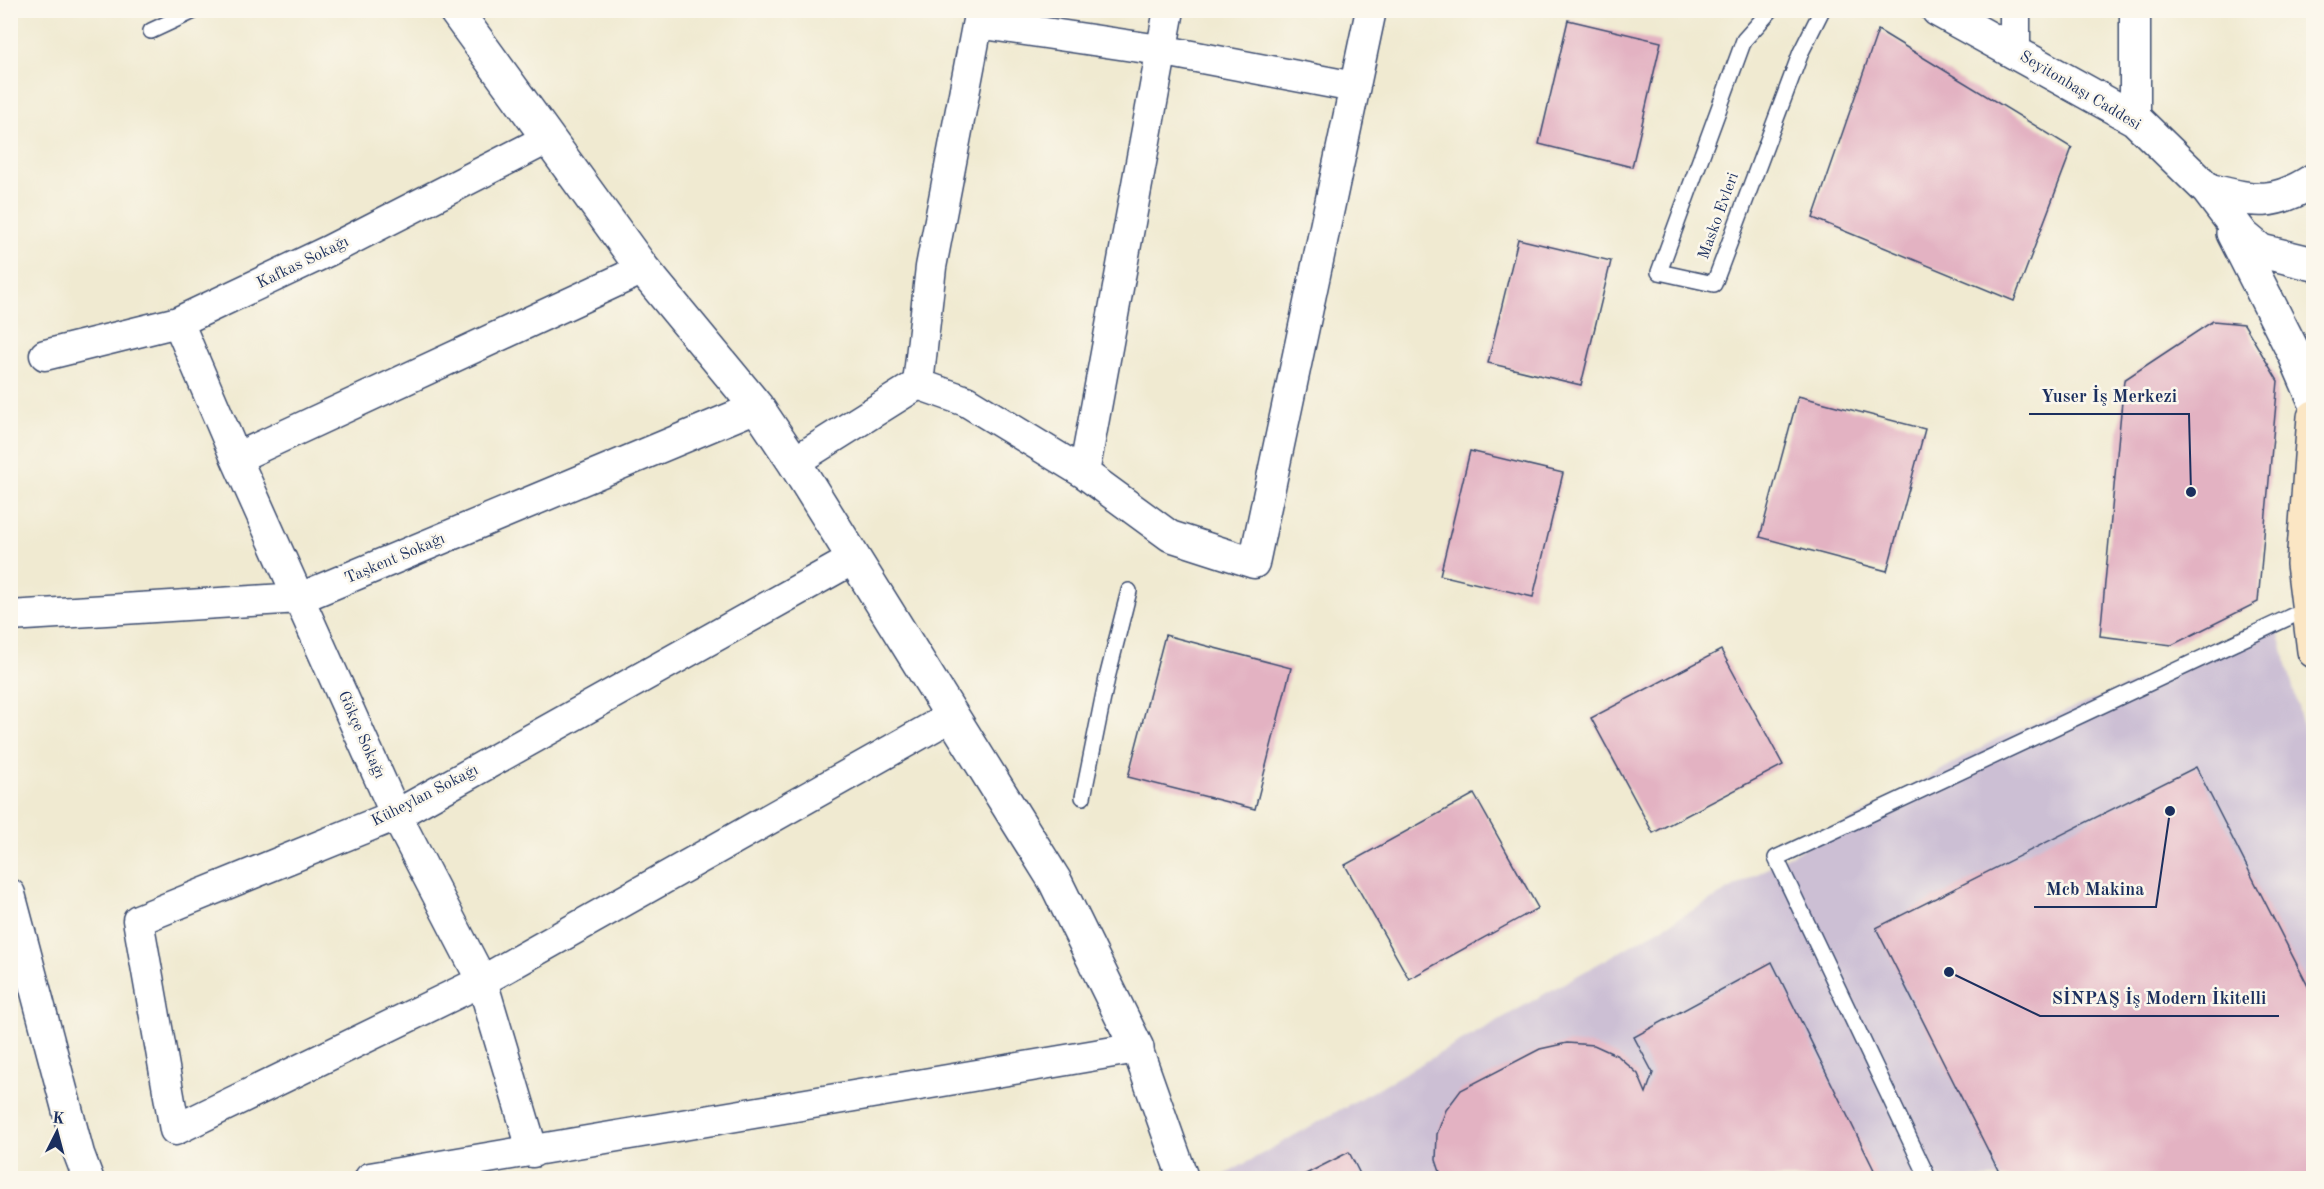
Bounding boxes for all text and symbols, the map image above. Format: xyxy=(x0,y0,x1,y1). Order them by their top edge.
street label: Seyitonbaşı Caddesi xyxy=(2017,49,2143,133)
street label: Masko Evleri xyxy=(1696,170,1742,262)
street label: Kafkas Sokağı xyxy=(255,234,351,292)
callout: Yuser İş Merkezi xyxy=(2029,378,2189,414)
text: Yuser İş Merkezi xyxy=(2041,385,2177,406)
street label: Taşkent Sokağı xyxy=(343,531,447,587)
street label: Gökçe Sokağı xyxy=(335,689,387,781)
street label: Küheylan Sokağı xyxy=(369,762,481,830)
callout: Mcb Makina xyxy=(2034,871,2156,907)
text: Mcb Makina xyxy=(2046,881,2144,899)
callout: SİNPAŞ İş Modern İkitelli xyxy=(2040,980,2279,1016)
text: SİNPAŞ İş Modern İkitelli xyxy=(2052,987,2266,1008)
north arrow xyxy=(27,1102,87,1162)
text: K xyxy=(51,1110,65,1128)

